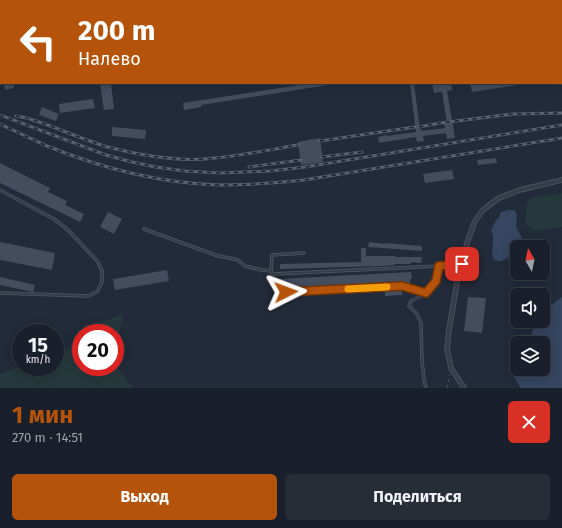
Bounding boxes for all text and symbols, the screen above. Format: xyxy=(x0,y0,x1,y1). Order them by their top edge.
text: 200 m xyxy=(78,14,156,47)
icon: left xyxy=(12,16,64,68)
text: Налево xyxy=(78,48,141,70)
north arrow xyxy=(510,240,550,280)
map controls xyxy=(510,240,550,376)
pin xyxy=(445,247,479,281)
icon: arrive xyxy=(451,253,473,275)
position arrow xyxy=(265,271,307,313)
button: sound xyxy=(510,288,550,328)
speed limit sign: 20 xyxy=(72,324,124,376)
text: 15 xyxy=(28,333,48,357)
button: layers xyxy=(510,336,550,376)
text: km/h xyxy=(26,354,50,366)
text: 1 мин xyxy=(12,401,73,429)
button: close xyxy=(508,401,550,443)
text: 270 m · 14:51 xyxy=(12,430,83,445)
button: Выход xyxy=(12,474,277,520)
button: Поделиться xyxy=(285,474,550,520)

